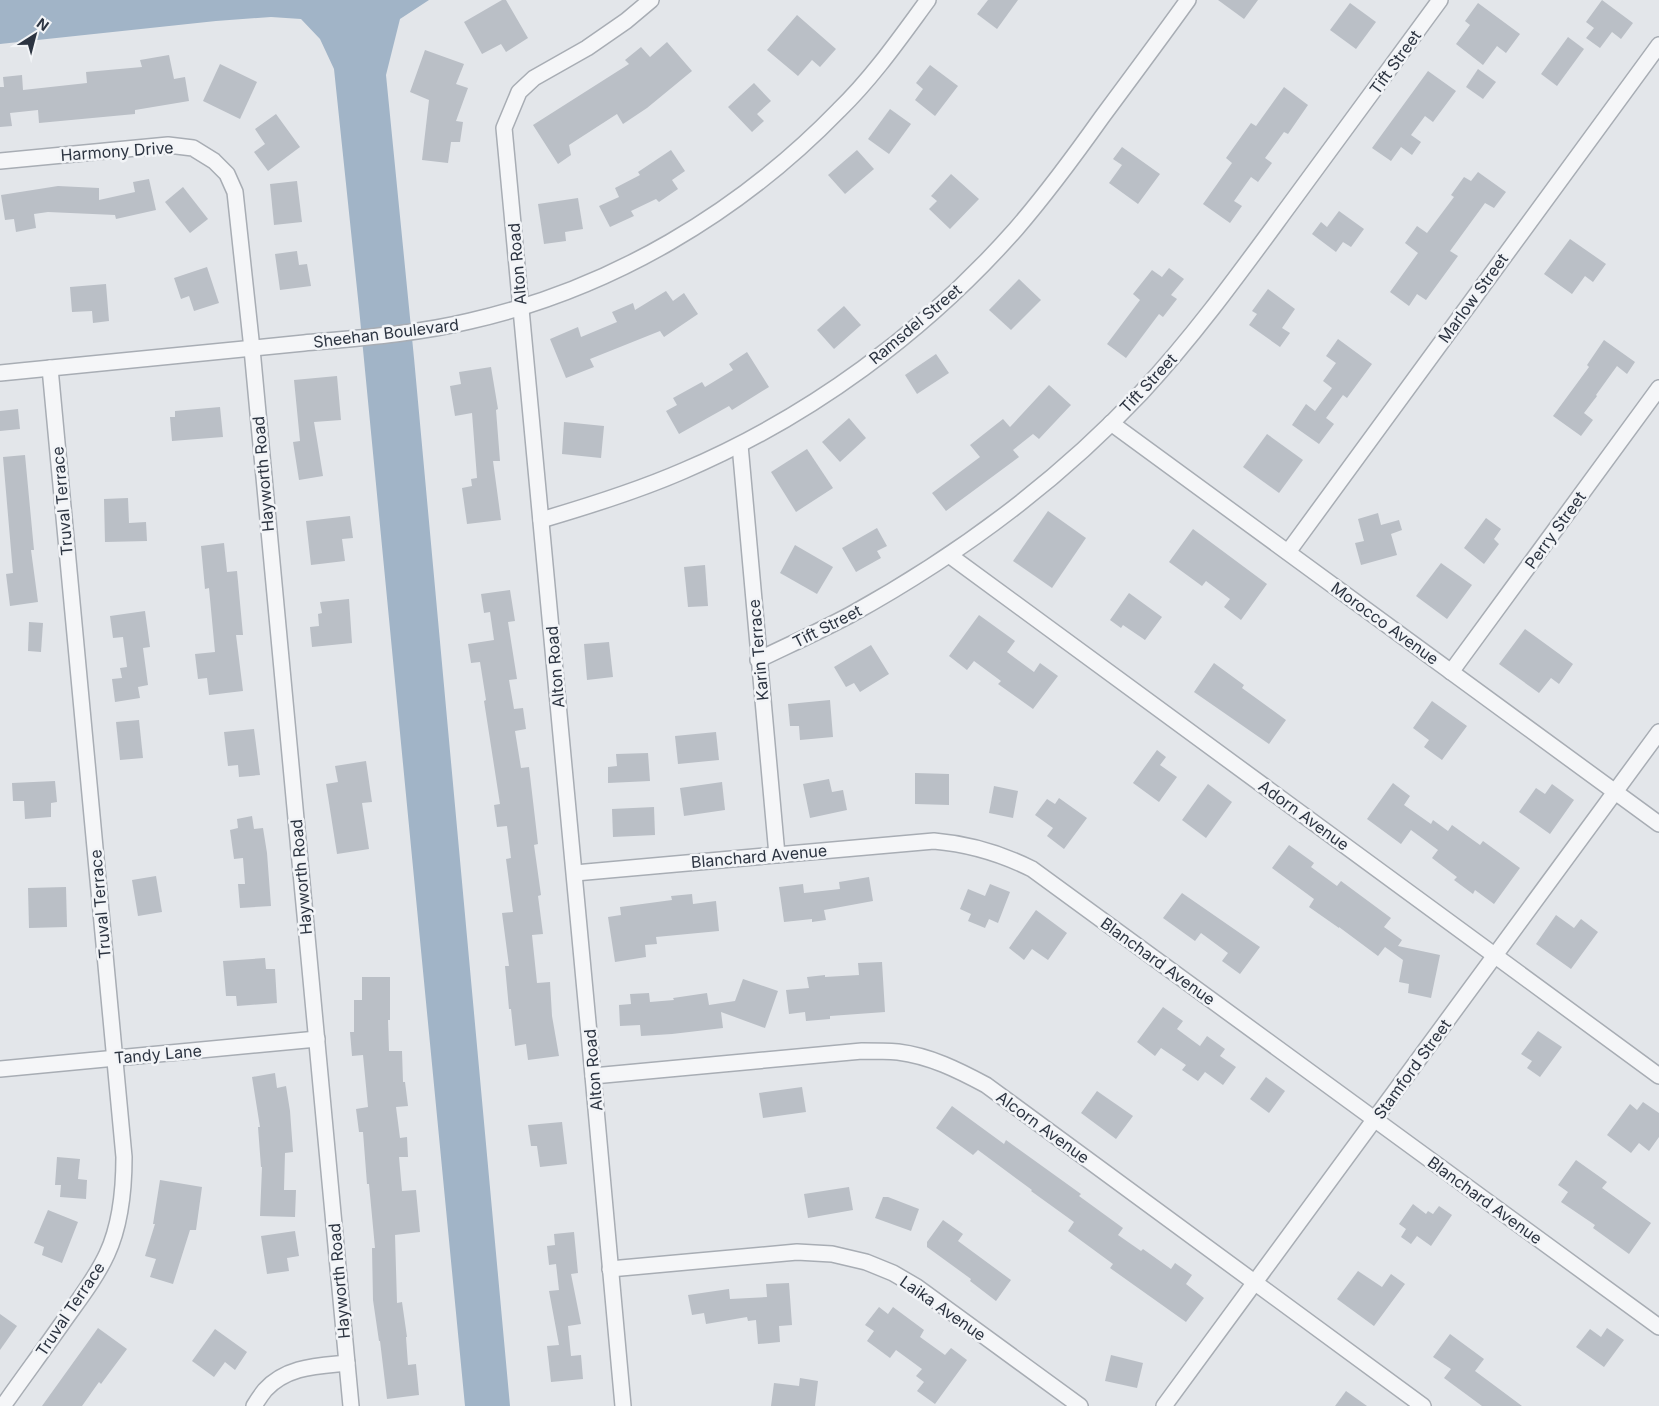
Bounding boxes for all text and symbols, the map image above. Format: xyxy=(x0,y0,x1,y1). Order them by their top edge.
north arrow xyxy=(10,10,60,60)
text: N xyxy=(34,14,52,34)
street label: Tift Street xyxy=(1365,26,1425,98)
street label: Harmony Drive xyxy=(60,137,174,165)
street label: Alton Road xyxy=(503,222,531,306)
street label: Marlow Street xyxy=(1434,249,1512,347)
street label: Ramsdel Street xyxy=(865,280,965,368)
street label: Sheehan Boulevard xyxy=(312,314,460,352)
street label: Tift Street xyxy=(1115,349,1181,417)
street label: Hayworth Road xyxy=(248,415,278,533)
street label: Truval Terrace xyxy=(47,446,77,556)
street label: Perry Street xyxy=(1520,487,1590,573)
street label: Morocco Avenue xyxy=(1327,577,1443,669)
street label: Karin Terrace xyxy=(744,598,772,702)
street label: Tift Street xyxy=(789,600,865,652)
street label: Alton Road xyxy=(541,625,569,709)
street label: Adorn Avenue xyxy=(1255,776,1353,854)
street label: Hayworth Road xyxy=(286,818,316,936)
street label: Blanchard Avenue xyxy=(690,840,828,872)
street label: Truval Terrace xyxy=(85,849,115,959)
street label: Blanchard Avenue xyxy=(1097,913,1219,1009)
street label: Stamford Street xyxy=(1369,1015,1455,1123)
street label: Alton Road xyxy=(579,1028,607,1112)
street label: Tandy Lane xyxy=(113,1040,203,1068)
street label: Alcorn Avenue xyxy=(993,1087,1093,1167)
street label: Blanchard Avenue xyxy=(1424,1152,1546,1248)
street label: Hayworth Road xyxy=(324,1222,354,1340)
street label: Truval Terrace xyxy=(31,1258,109,1360)
street label: Laika Avenue xyxy=(896,1271,990,1345)

